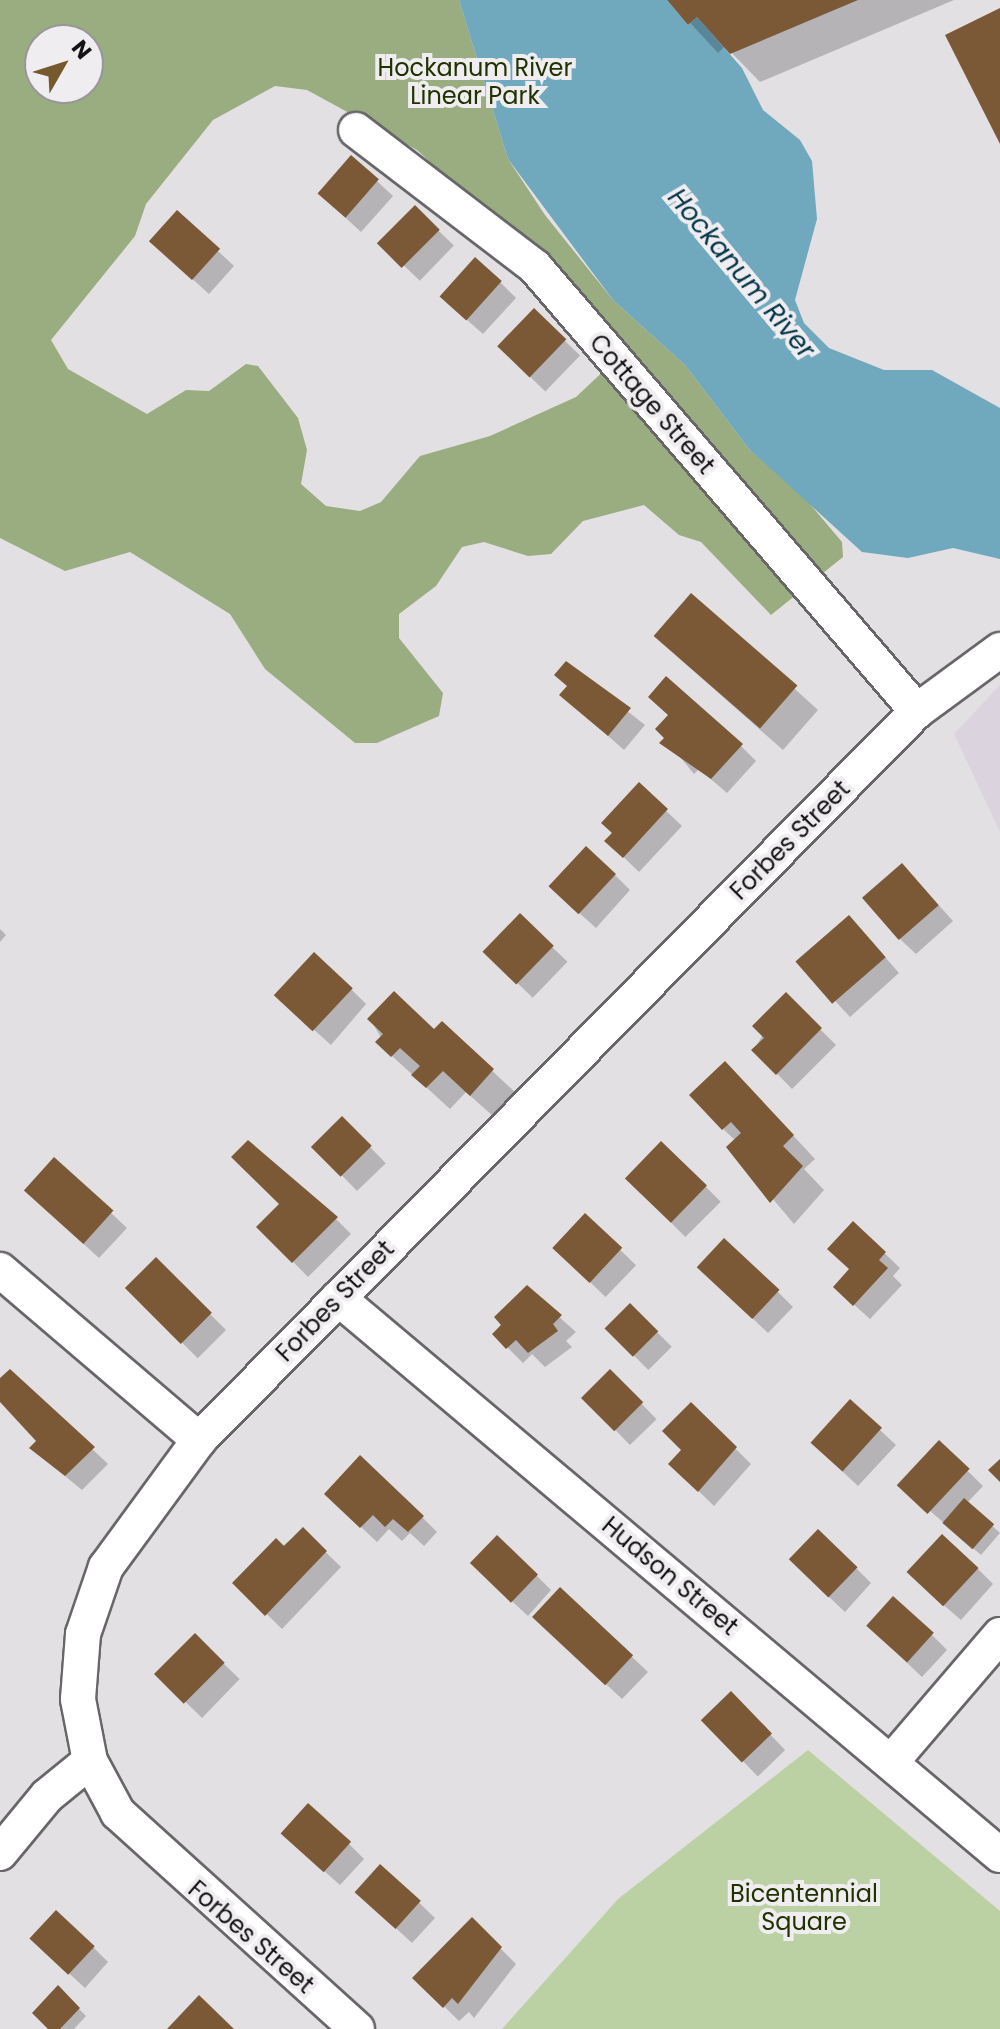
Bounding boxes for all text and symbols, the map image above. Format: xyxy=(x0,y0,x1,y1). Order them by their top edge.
north arrow xyxy=(24,24,104,104)
text: N xyxy=(64,34,99,66)
park label: Hockanum River Linear Park xyxy=(378,54,572,110)
water label: Hockanum River xyxy=(661,183,821,365)
street label: Cottage Street xyxy=(584,328,720,480)
street label: Forbes Street xyxy=(724,774,856,906)
street label: Forbes Street xyxy=(270,1235,400,1367)
street label: Hudson Street xyxy=(596,1511,744,1641)
street label: Forbes Street xyxy=(182,1875,320,1999)
park label: Bicentennial Square xyxy=(730,1880,878,1936)

